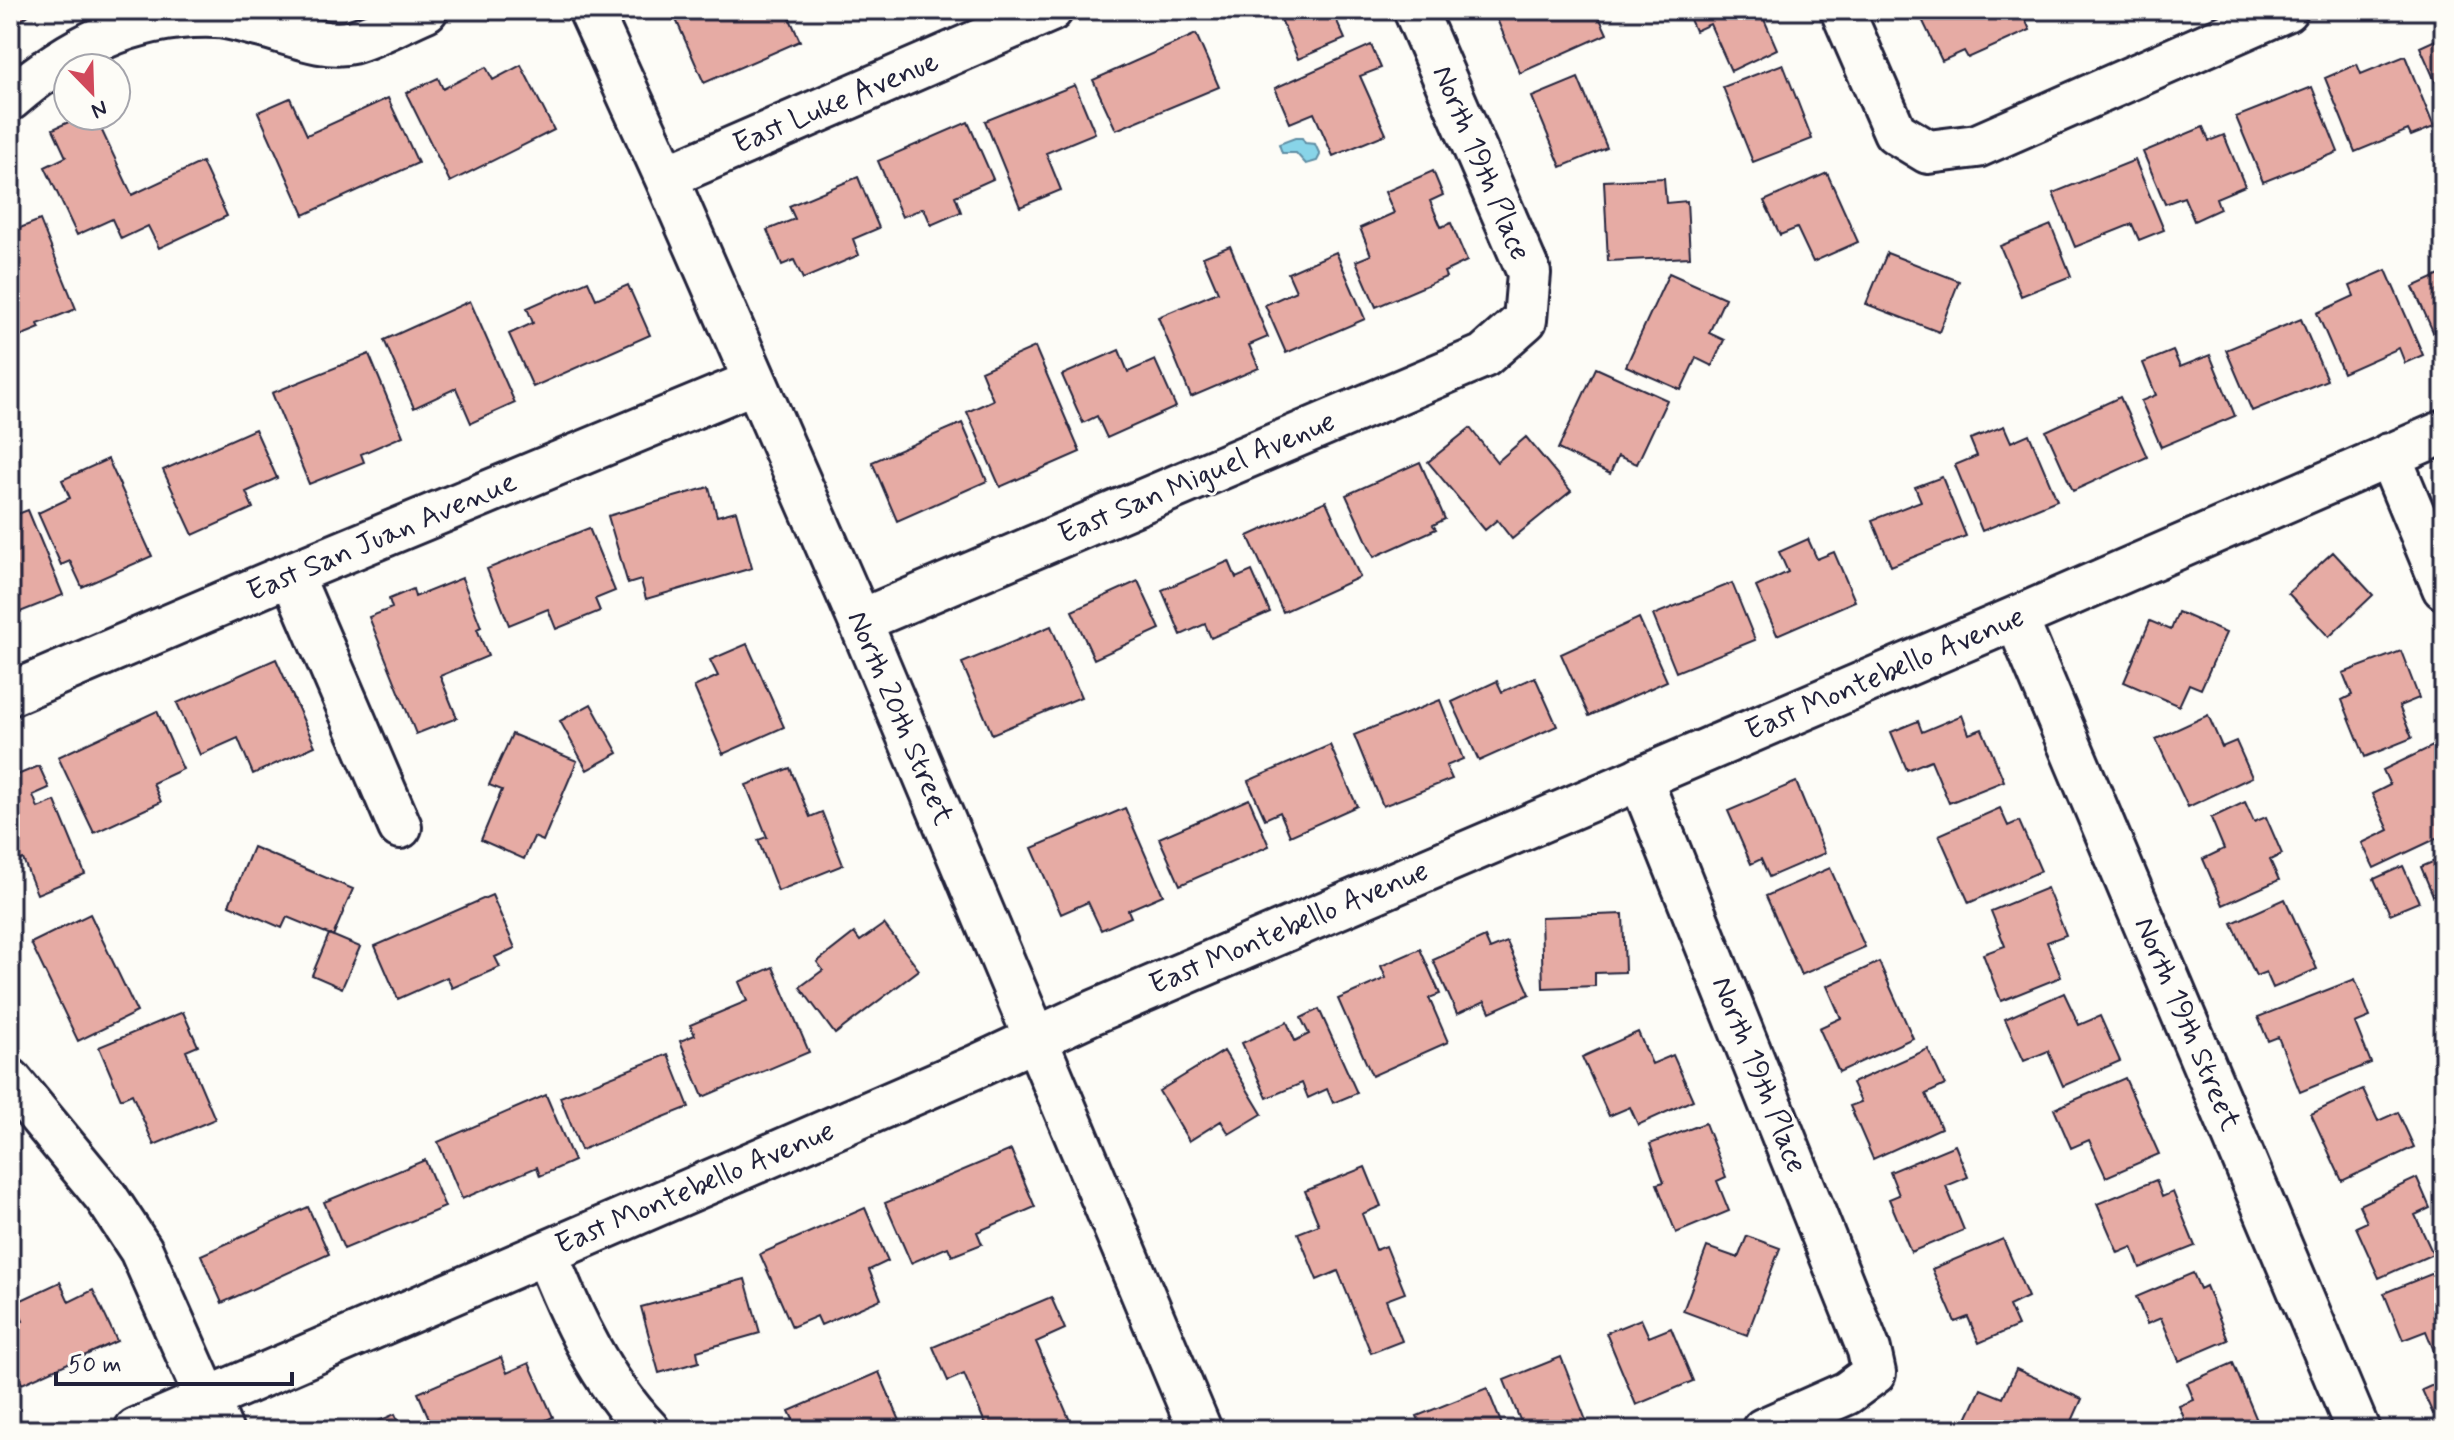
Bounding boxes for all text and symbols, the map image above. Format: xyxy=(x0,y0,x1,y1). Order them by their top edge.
street label: East Luke Avenue xyxy=(727,42,945,164)
north arrow xyxy=(52,52,132,132)
street label: North 19th Place xyxy=(1422,59,1540,267)
text: N xyxy=(87,93,111,124)
street label: East San Miguel Avenue xyxy=(1053,402,1341,554)
street label: East San Juan Avenue xyxy=(241,463,523,611)
street label: East Montebello Avenue xyxy=(1740,598,2030,750)
street label: North 20th Street xyxy=(837,605,963,831)
street label: East Montebello Avenue xyxy=(1144,852,1434,1004)
street label: North 19th Street xyxy=(2124,911,2250,1137)
street label: North 19th Place xyxy=(1702,971,1816,1179)
street label: East Montebello Avenue xyxy=(550,1112,840,1264)
scale bar xyxy=(56,1336,292,1386)
text: 50 m xyxy=(68,1350,122,1381)

